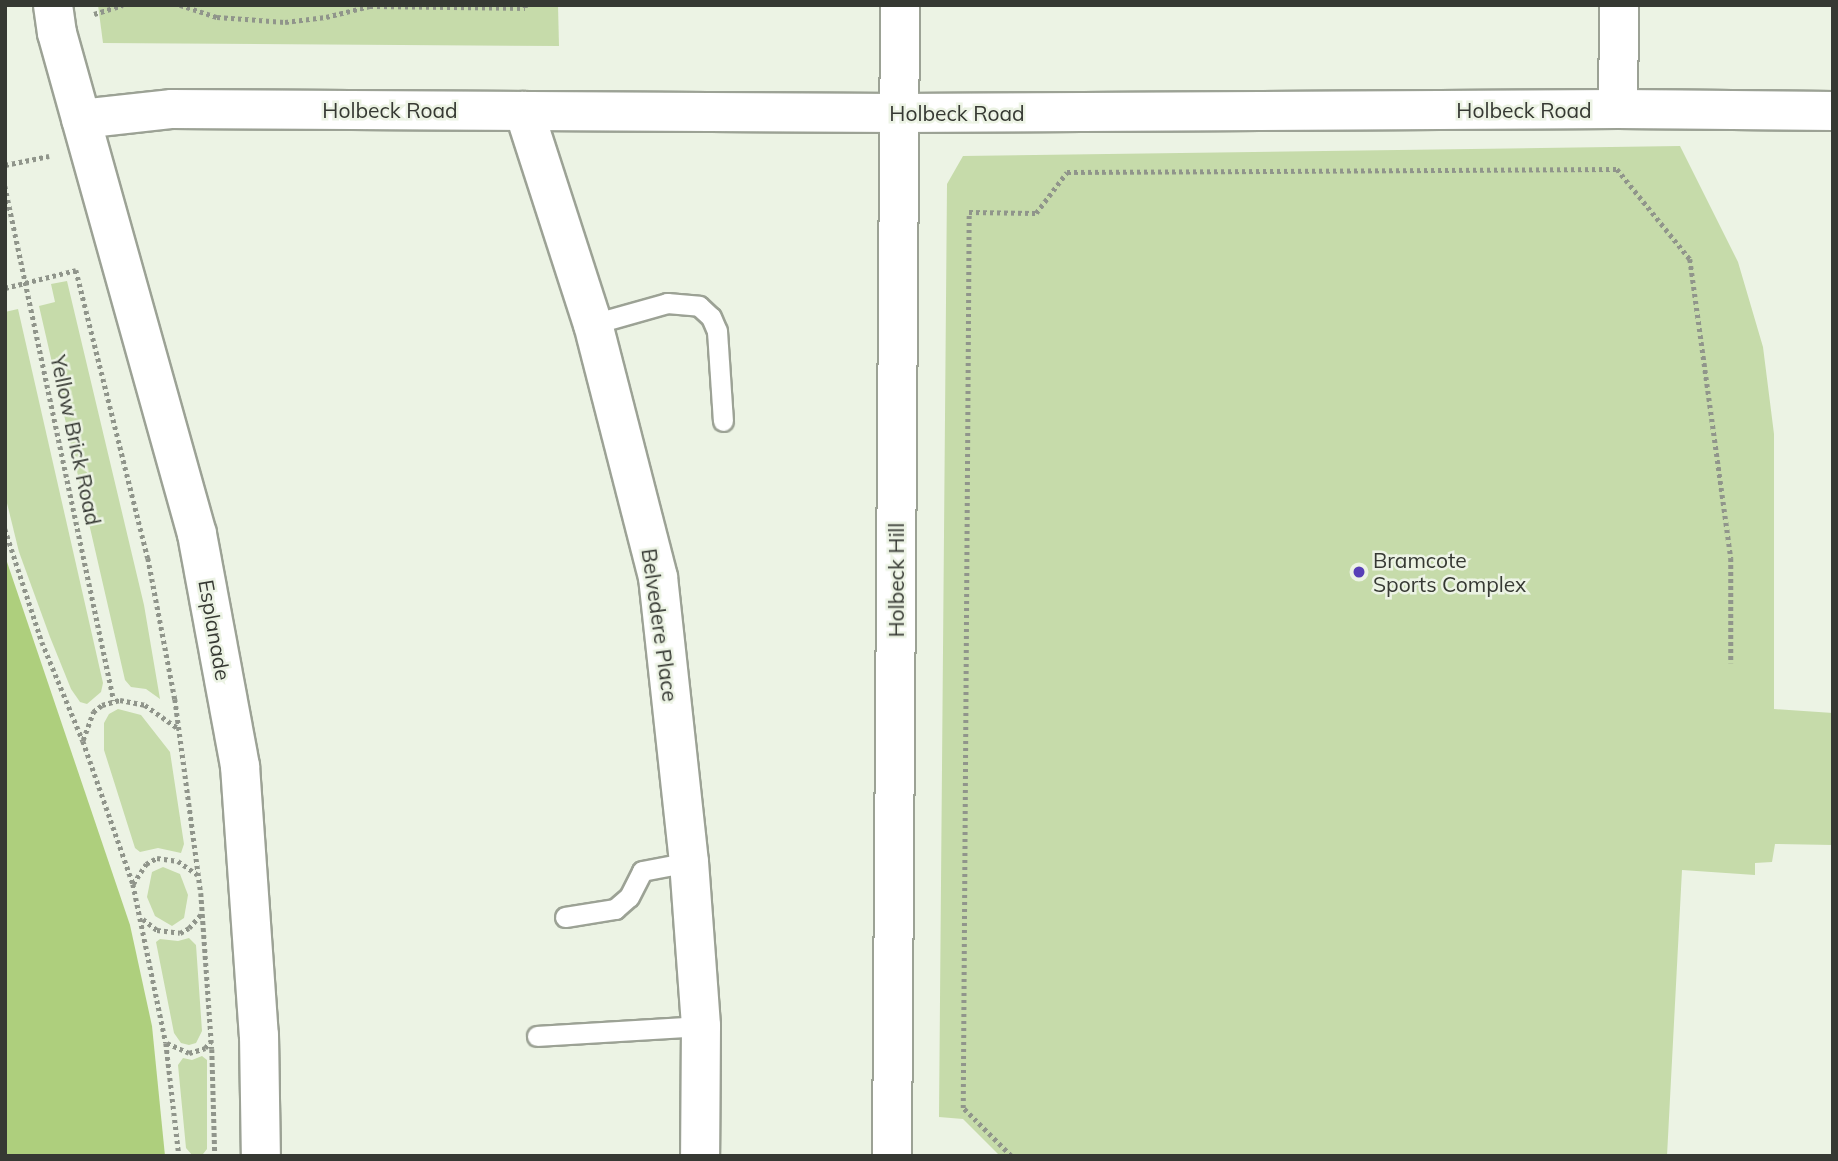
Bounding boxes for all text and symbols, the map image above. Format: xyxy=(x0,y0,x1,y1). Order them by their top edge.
street label: Holbeck Road xyxy=(322,97,458,123)
street label: Holbeck Road xyxy=(1456,97,1592,123)
street label: Holbeck Road xyxy=(889,100,1025,126)
street label: Yellow Brick Road xyxy=(46,353,106,527)
street label: Holbeck Hill xyxy=(883,523,909,637)
street label: Belvedere Place xyxy=(637,547,683,703)
place label: Bramcote Sports Complex xyxy=(1373,547,1526,597)
marker: Bramcote Sports Complex xyxy=(1351,564,1367,580)
street label: Esplanade xyxy=(194,578,236,682)

